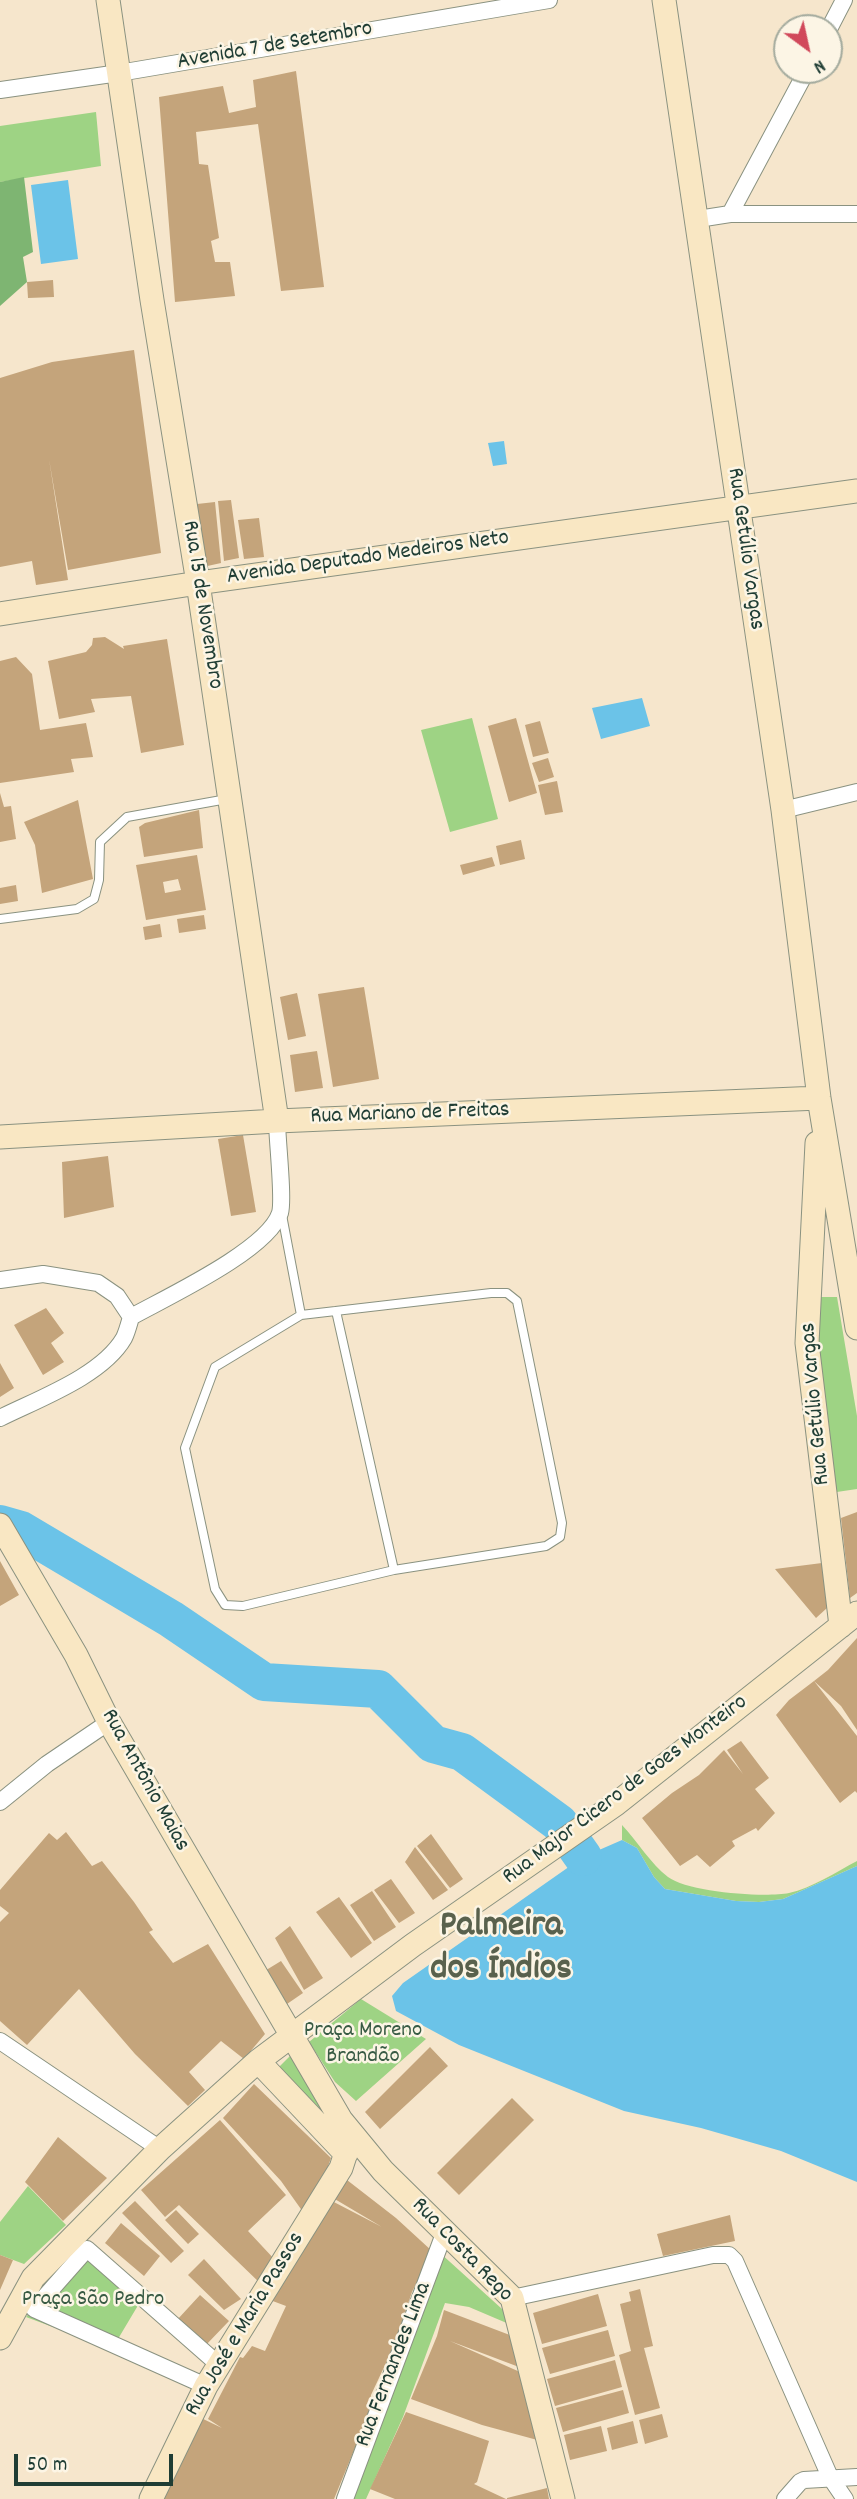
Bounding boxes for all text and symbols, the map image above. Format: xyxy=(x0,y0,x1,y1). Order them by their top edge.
north arrow xyxy=(773,14,843,84)
street label: Avenida 7 de Setembro xyxy=(175,16,375,78)
text: N xyxy=(807,51,830,79)
street label: Rua Getúlio Vargas xyxy=(719,466,769,632)
street label: Rua 15 de Novembro xyxy=(174,519,228,691)
street label: Avenida Deputado Medeiros Neto xyxy=(225,526,511,592)
street label: Rua Mariano de Freitas xyxy=(310,1098,510,1132)
street label: Rua Getúlio Vargas xyxy=(796,1321,838,1487)
street label: Rua Major Cicero de Goes Monteiro xyxy=(498,1690,754,1892)
street label: Rua Antônio Maias xyxy=(94,1705,194,1857)
district label: Palmeira dos Índios xyxy=(430,1907,572,1994)
park label: Praça Moreno Brandão xyxy=(304,2018,422,2072)
street label: Rua Costa Rego xyxy=(404,2193,518,2309)
street label: Rua José e Maria Passos xyxy=(180,2228,312,2422)
street label: Rua Fernandes Lima xyxy=(351,2279,439,2451)
park label: Praça São Pedro xyxy=(22,2287,164,2315)
scale bar xyxy=(18,2440,177,2484)
text: 50 m xyxy=(27,2451,67,2481)

